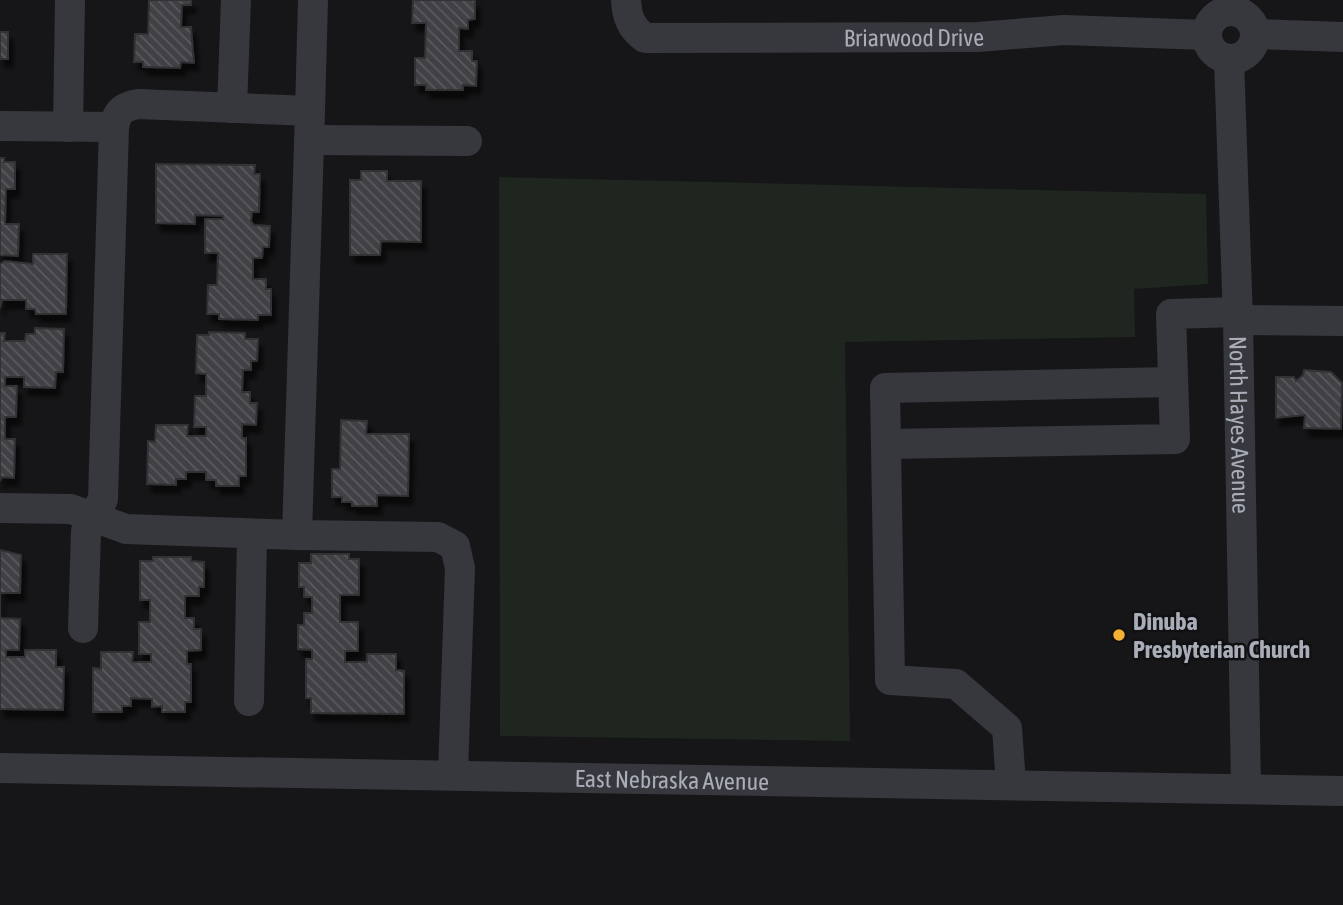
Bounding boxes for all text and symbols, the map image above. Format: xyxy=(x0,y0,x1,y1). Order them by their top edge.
street label: Briarwood Drive xyxy=(844,23,985,51)
street label: North Hayes Avenue xyxy=(1225,336,1255,514)
place label: Dinuba Presbyterian Church xyxy=(1133,608,1310,663)
marker: Dinuba Presbyterian Church xyxy=(1111,627,1127,643)
street label: East Nebraska Avenue xyxy=(575,764,769,795)

